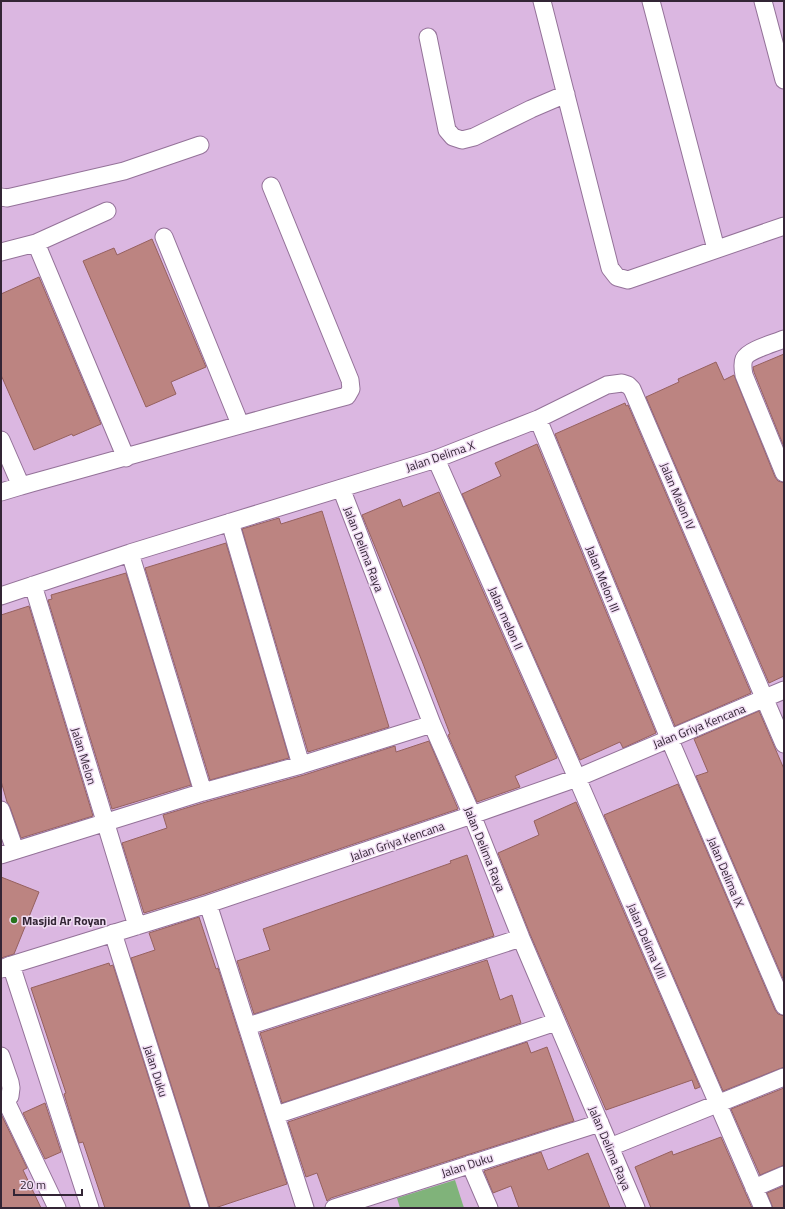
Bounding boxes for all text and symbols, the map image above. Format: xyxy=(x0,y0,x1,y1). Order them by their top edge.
street label: Jalan Delima X xyxy=(403,435,477,477)
street label: Jalan Melon IV xyxy=(655,459,701,533)
street label: Jalan Delima Raya xyxy=(339,503,389,595)
street label: Jalan Melon III xyxy=(581,543,625,615)
street label: Jalan melon II xyxy=(484,583,528,653)
street label: Jalan Griya Kencana xyxy=(650,699,748,753)
street label: Jalan Melon xyxy=(66,725,102,787)
street label: Jalan Delima Raya xyxy=(459,804,511,894)
street label: Jalan Griya Kencana xyxy=(347,816,447,866)
street label: Jalan Delima IX xyxy=(703,834,749,910)
street label: Jalan Delima VIII xyxy=(622,900,672,982)
place label: Masjid Ar Royan xyxy=(22,911,106,930)
marker: Masjid Ar Royan xyxy=(9,915,19,925)
street label: Jalan Duku xyxy=(139,1043,173,1099)
street label: Jalan Delima Raya xyxy=(584,1103,636,1193)
street label: Jalan Duku xyxy=(439,1148,495,1182)
scale bar xyxy=(14,1171,82,1197)
text: 20 m xyxy=(20,1175,46,1194)

